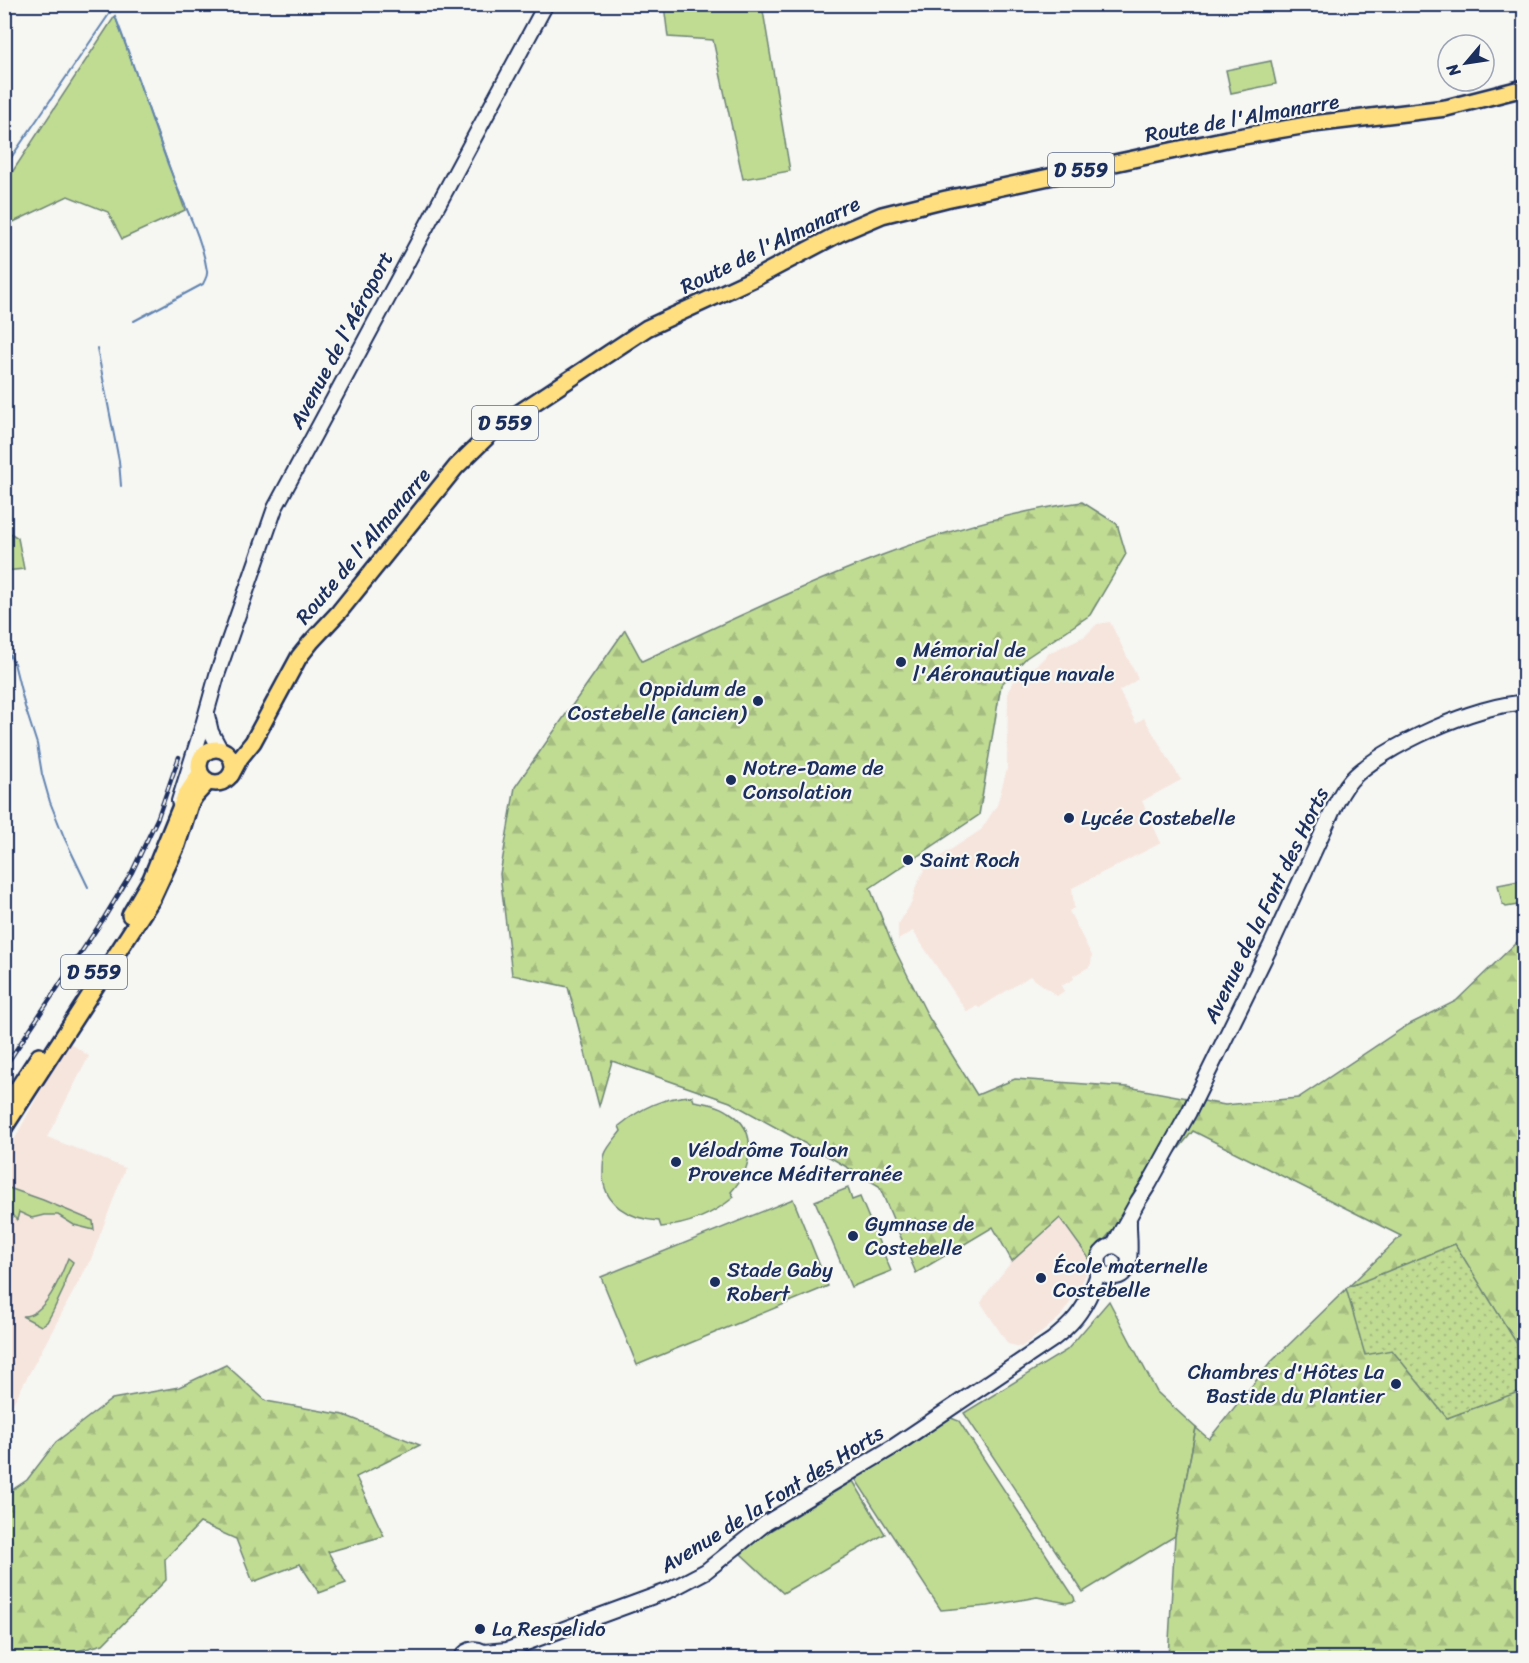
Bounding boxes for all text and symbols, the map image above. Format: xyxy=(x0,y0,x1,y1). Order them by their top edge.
north arrow xyxy=(1436,33,1496,93)
text: N xyxy=(1438,57,1469,83)
street label: Route de l'Almanarre xyxy=(1142,82,1342,154)
road number: D 559 xyxy=(1048,153,1114,187)
street label: Route de l'Almanarre xyxy=(673,185,867,305)
street label: Avenue de l'Aéroport xyxy=(277,244,404,437)
road number: D 559 xyxy=(472,406,538,440)
street label: Route de l'Almanarre xyxy=(285,459,441,633)
place label: Mémorial de l'Aéronautique navale xyxy=(913,631,1114,693)
marker: Mémorial de l'Aéronautique navale xyxy=(894,655,908,669)
place label: Oppidum de Costebelle (ancien) xyxy=(568,670,748,732)
marker: Oppidum de Costebelle (ancien) xyxy=(751,694,765,708)
place label: Notre-Dame de Consolation xyxy=(743,749,884,811)
marker: Notre-Dame de Consolation xyxy=(724,773,738,787)
street label: Avenue de la Font des Horts xyxy=(1192,780,1340,1031)
place label: Lycée Costebelle xyxy=(1081,799,1236,837)
marker: Lycée Costebelle xyxy=(1062,811,1076,825)
place label: Saint Roch xyxy=(920,841,1020,879)
marker: Saint Roch xyxy=(901,853,915,867)
road number: D 559 xyxy=(61,955,127,989)
place label: Vélodrôme Toulon Provence Méditerranée xyxy=(688,1131,903,1193)
marker: Vélodrôme Toulon Provence Méditerranée xyxy=(669,1155,683,1169)
place label: Gymnase de Costebelle xyxy=(865,1205,974,1267)
marker: Gymnase de Costebelle xyxy=(846,1229,860,1243)
place label: École maternelle Costebelle xyxy=(1053,1247,1208,1309)
place label: Stade Gaby Robert xyxy=(727,1251,833,1313)
marker: École maternelle Costebelle xyxy=(1034,1271,1048,1285)
marker: Stade Gaby Robert xyxy=(708,1275,722,1289)
place label: Chambres d'Hôtes La Bastide du Plantier xyxy=(1188,1353,1385,1415)
marker: Chambres d'Hôtes La Bastide du Plantier xyxy=(1389,1377,1403,1391)
street label: Avenue de la Font des Horts xyxy=(651,1414,892,1584)
place label: La Respelido xyxy=(492,1610,606,1648)
marker: La Respelido xyxy=(473,1622,487,1636)

